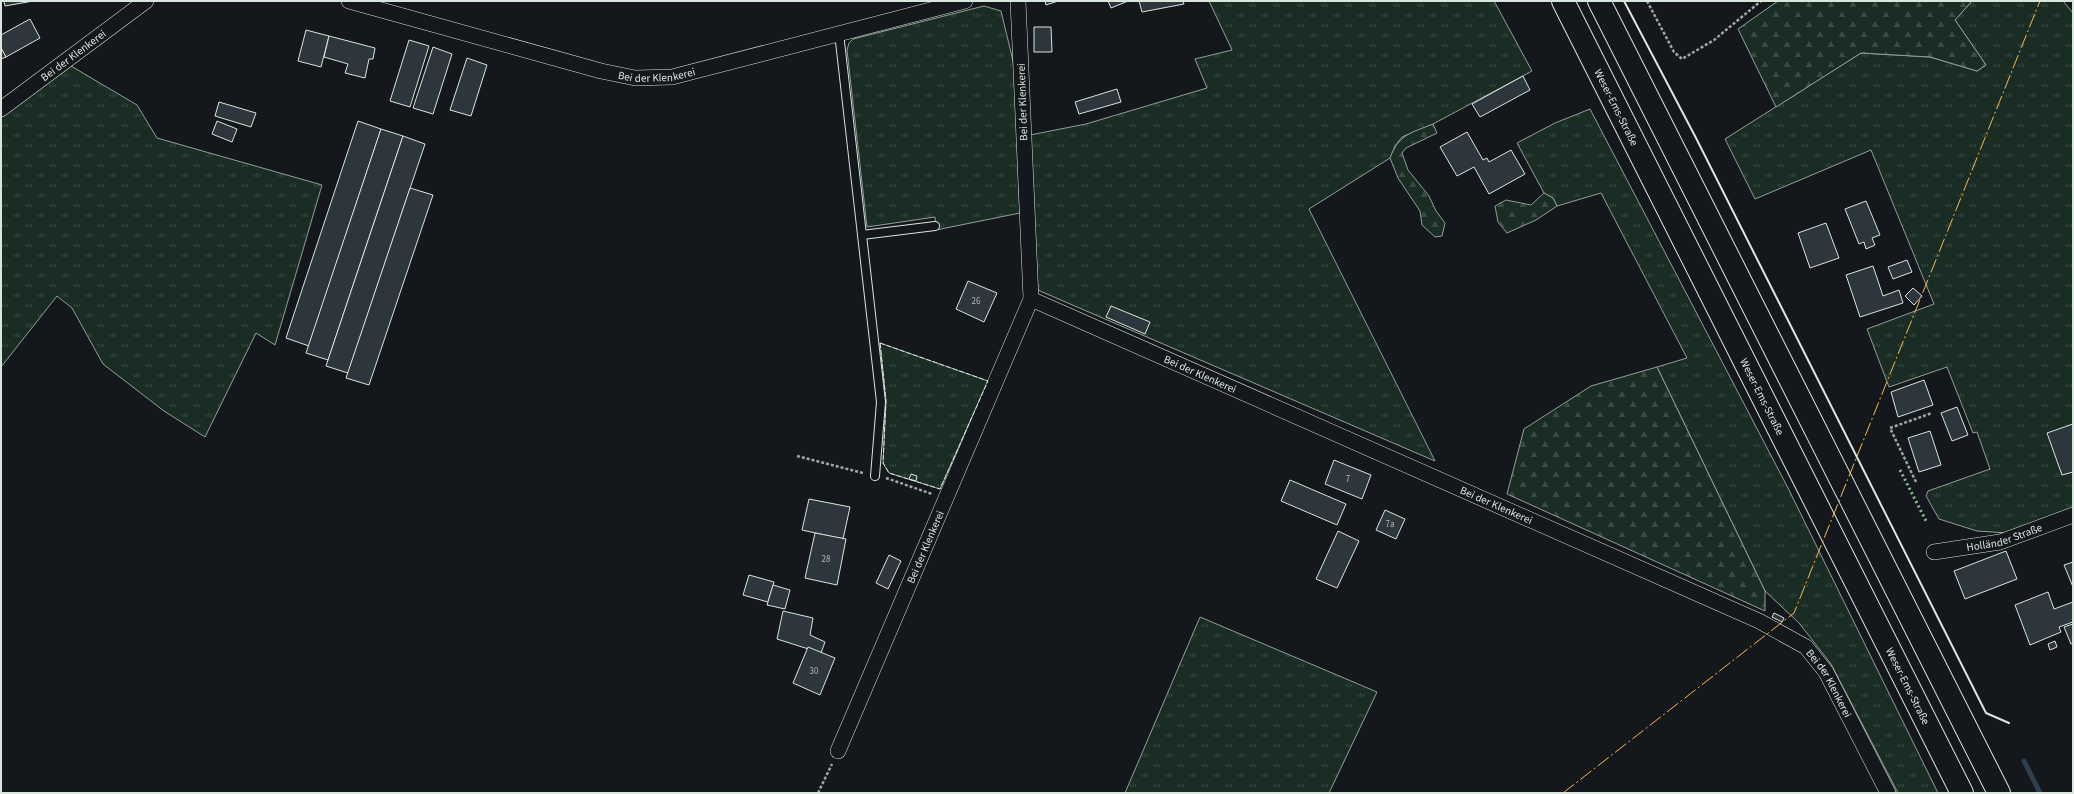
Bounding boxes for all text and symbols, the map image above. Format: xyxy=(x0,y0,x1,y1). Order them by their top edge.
street label: Bei der Klenkerei xyxy=(38,26,109,85)
street label: Bei der Klenkerei xyxy=(1014,63,1031,141)
street label: Bei der Klenkerei xyxy=(617,64,697,86)
street label: Weser-Ems-Straße xyxy=(1590,66,1642,149)
house number: 26 xyxy=(972,295,981,308)
street label: Bei der Klenkerei xyxy=(1161,352,1239,397)
street label: Weser-Ems-Straße xyxy=(1736,356,1788,438)
house number: 7 xyxy=(1346,473,1351,486)
street label: Bei der Klenkerei xyxy=(1458,483,1535,528)
street label: Bei der Klenkerei xyxy=(903,508,948,586)
house number: 7a xyxy=(1385,518,1395,531)
street label: Holländer Straße xyxy=(1965,520,2045,555)
house number: 28 xyxy=(822,553,831,566)
street label: Weser-Ems-Straße xyxy=(1882,645,1934,728)
street label: Bei der Klenkerei xyxy=(1802,646,1855,720)
house number: 30 xyxy=(810,665,819,678)

